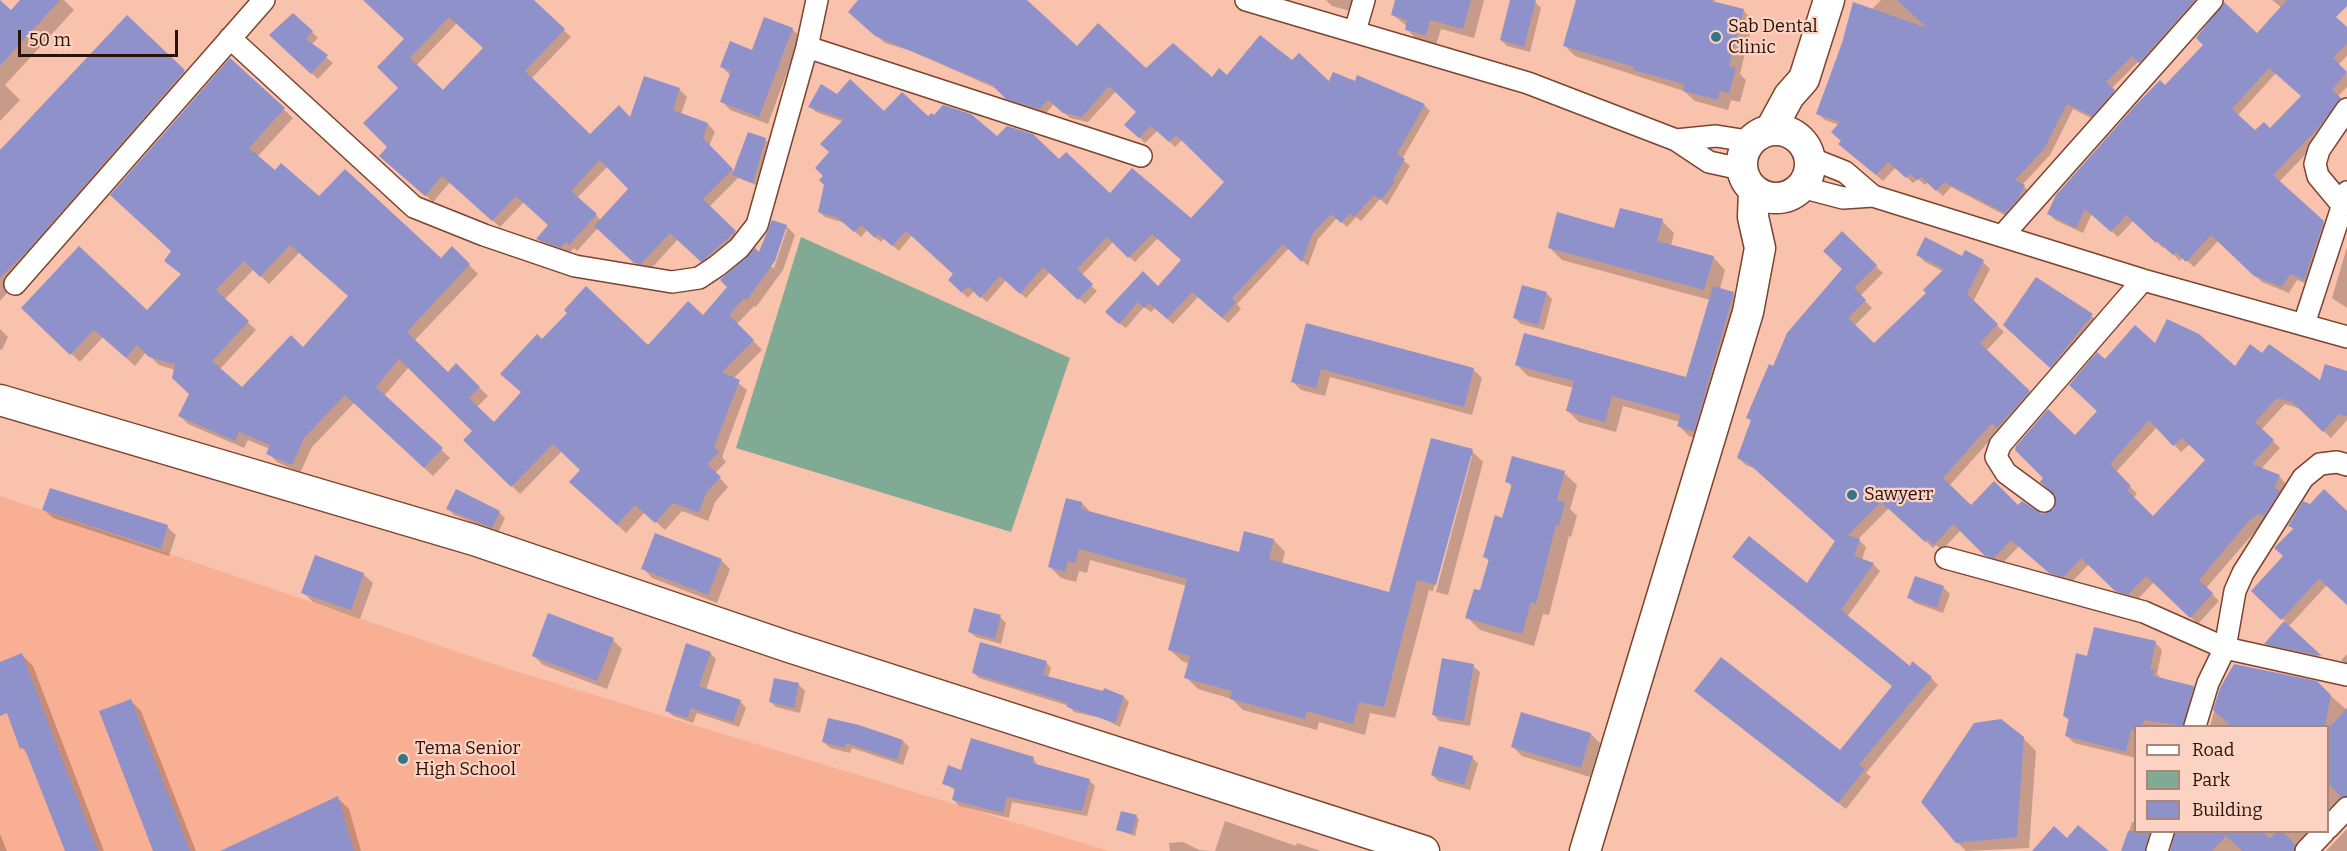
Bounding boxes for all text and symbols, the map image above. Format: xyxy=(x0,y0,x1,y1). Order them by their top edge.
place label: Sab Dental Clinic xyxy=(1728,16,1818,58)
scale bar xyxy=(21,18,182,56)
text: 50 m xyxy=(29,29,71,51)
marker: Sab Dental Clinic xyxy=(1709,30,1723,44)
place label: Sawyerr xyxy=(1864,484,1933,506)
marker: Sawyerr xyxy=(1845,488,1859,502)
legend xyxy=(2134,725,2329,833)
place label: Tema Senior High School xyxy=(415,738,521,780)
text: Road xyxy=(2192,739,2234,761)
marker: Tema Senior High School xyxy=(396,752,410,766)
text: Park xyxy=(2192,769,2230,791)
text: Building xyxy=(2192,799,2263,821)

